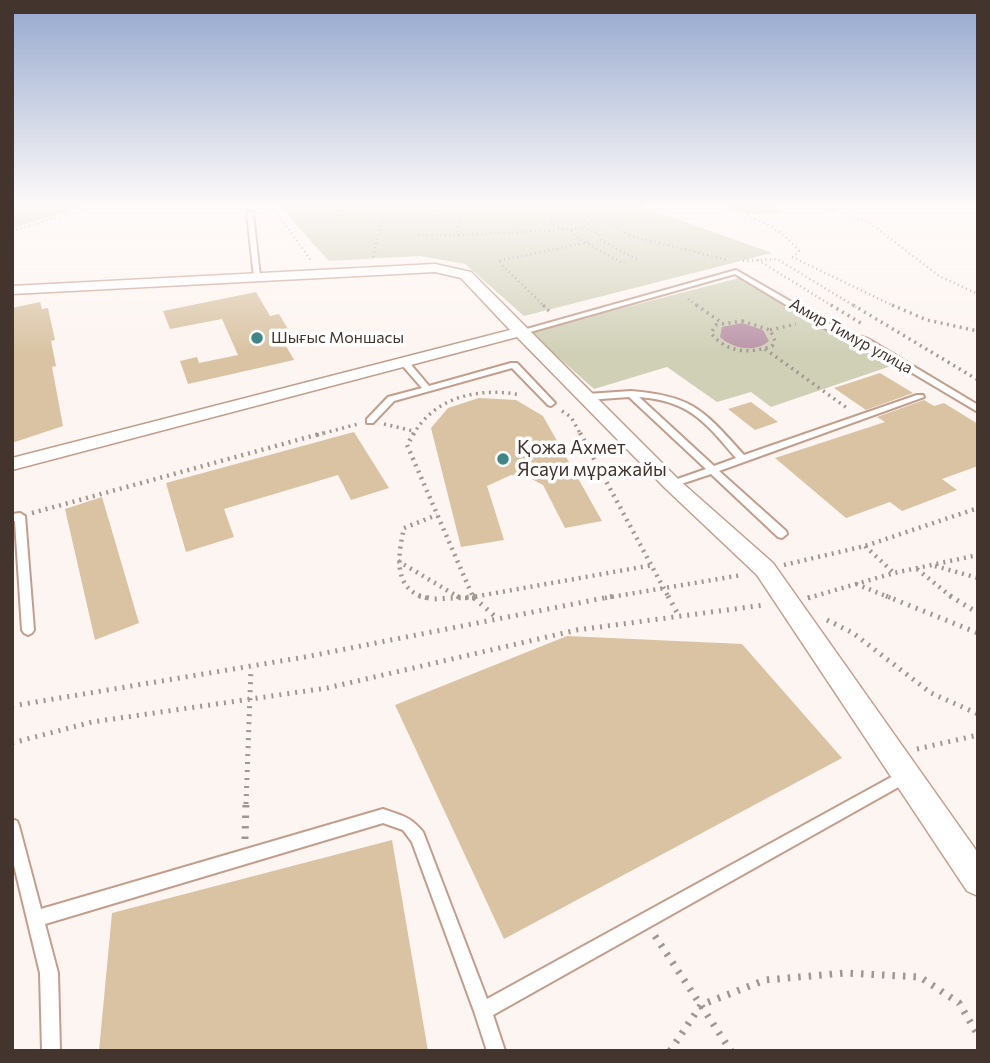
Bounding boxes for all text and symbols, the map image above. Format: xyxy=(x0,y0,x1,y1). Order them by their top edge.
street label: Амир Тимур улица xyxy=(786,294,916,378)
place label: Шығыс Моншасы xyxy=(271,328,404,348)
marker: Шығыс Моншасы xyxy=(249,330,265,346)
place label: Қожа Ахмет Ясауи мұражайы xyxy=(517,437,667,481)
marker: Қожа Ахмет Ясауи мұражайы xyxy=(495,451,511,467)

